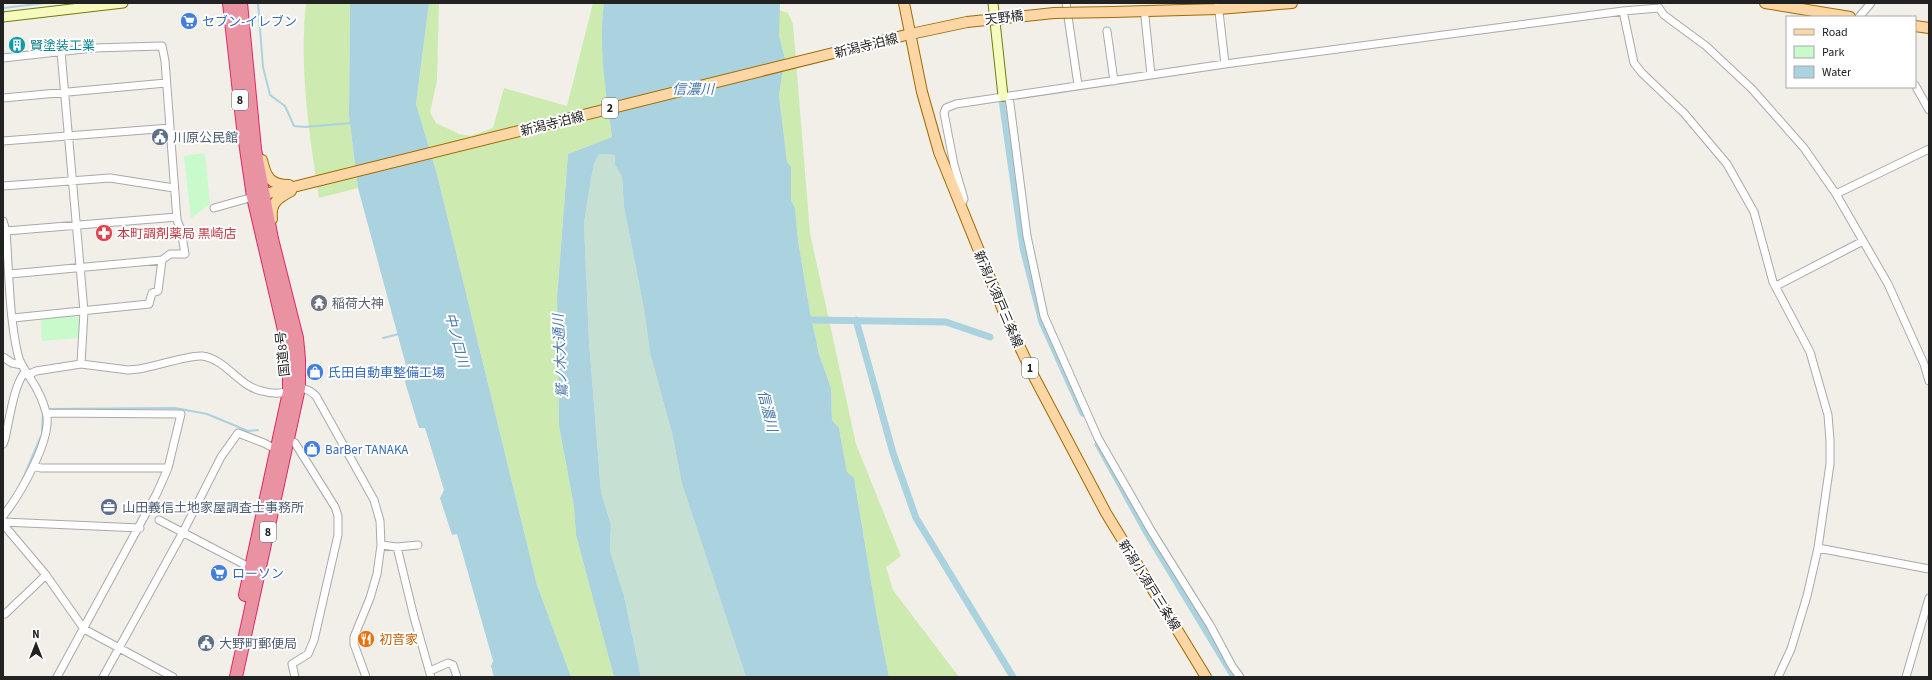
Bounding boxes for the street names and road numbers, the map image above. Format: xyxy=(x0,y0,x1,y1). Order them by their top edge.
street label: 天野橋 xyxy=(984,7,1025,29)
street label: 新潟寺泊線 xyxy=(833,29,900,63)
road number: 8 xyxy=(232,90,248,110)
road number: 2 xyxy=(602,98,618,118)
street label: 新潟寺泊線 xyxy=(519,107,586,141)
street label: 新潟小須戸三条線 xyxy=(969,248,1027,351)
street label: 国道8号 xyxy=(272,330,294,377)
road number: 1 xyxy=(1022,358,1038,378)
road number: 8 xyxy=(260,522,276,542)
street label: 新潟小須戸三条線 xyxy=(1114,537,1184,634)

